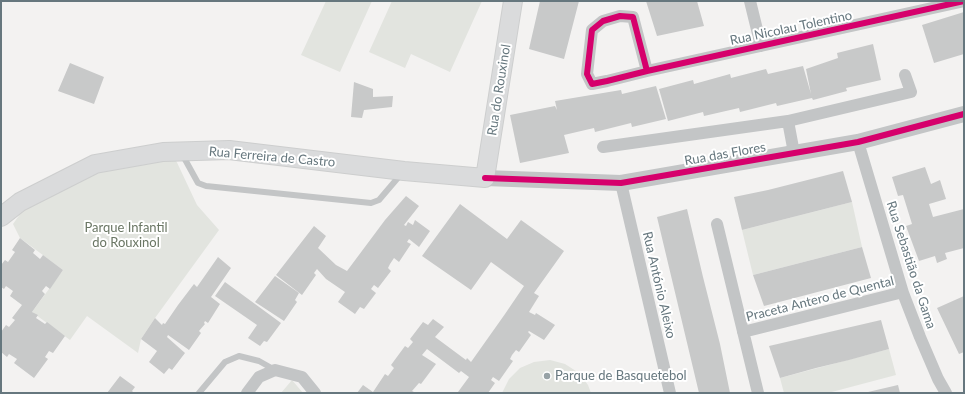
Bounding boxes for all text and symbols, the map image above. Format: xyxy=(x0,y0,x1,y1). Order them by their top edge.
street label: Rua Nicolau Tolentino xyxy=(728,7,854,49)
street label: Rua do Rouxinol xyxy=(484,43,514,137)
street label: Rua das Flores xyxy=(683,139,767,169)
street label: Rua Ferreira de Castro xyxy=(208,144,336,170)
street label: Rua Sebastião da Gama xyxy=(883,199,939,331)
park label: Parque Infantil do Rouxinol xyxy=(84,220,168,251)
street label: Rua António Aleixo xyxy=(639,230,679,340)
street label: Praceta Antero de Quental xyxy=(744,273,896,325)
place label: Parque de Basquetebol xyxy=(555,368,687,384)
marker: Parque de Basquetebol xyxy=(542,371,552,381)

